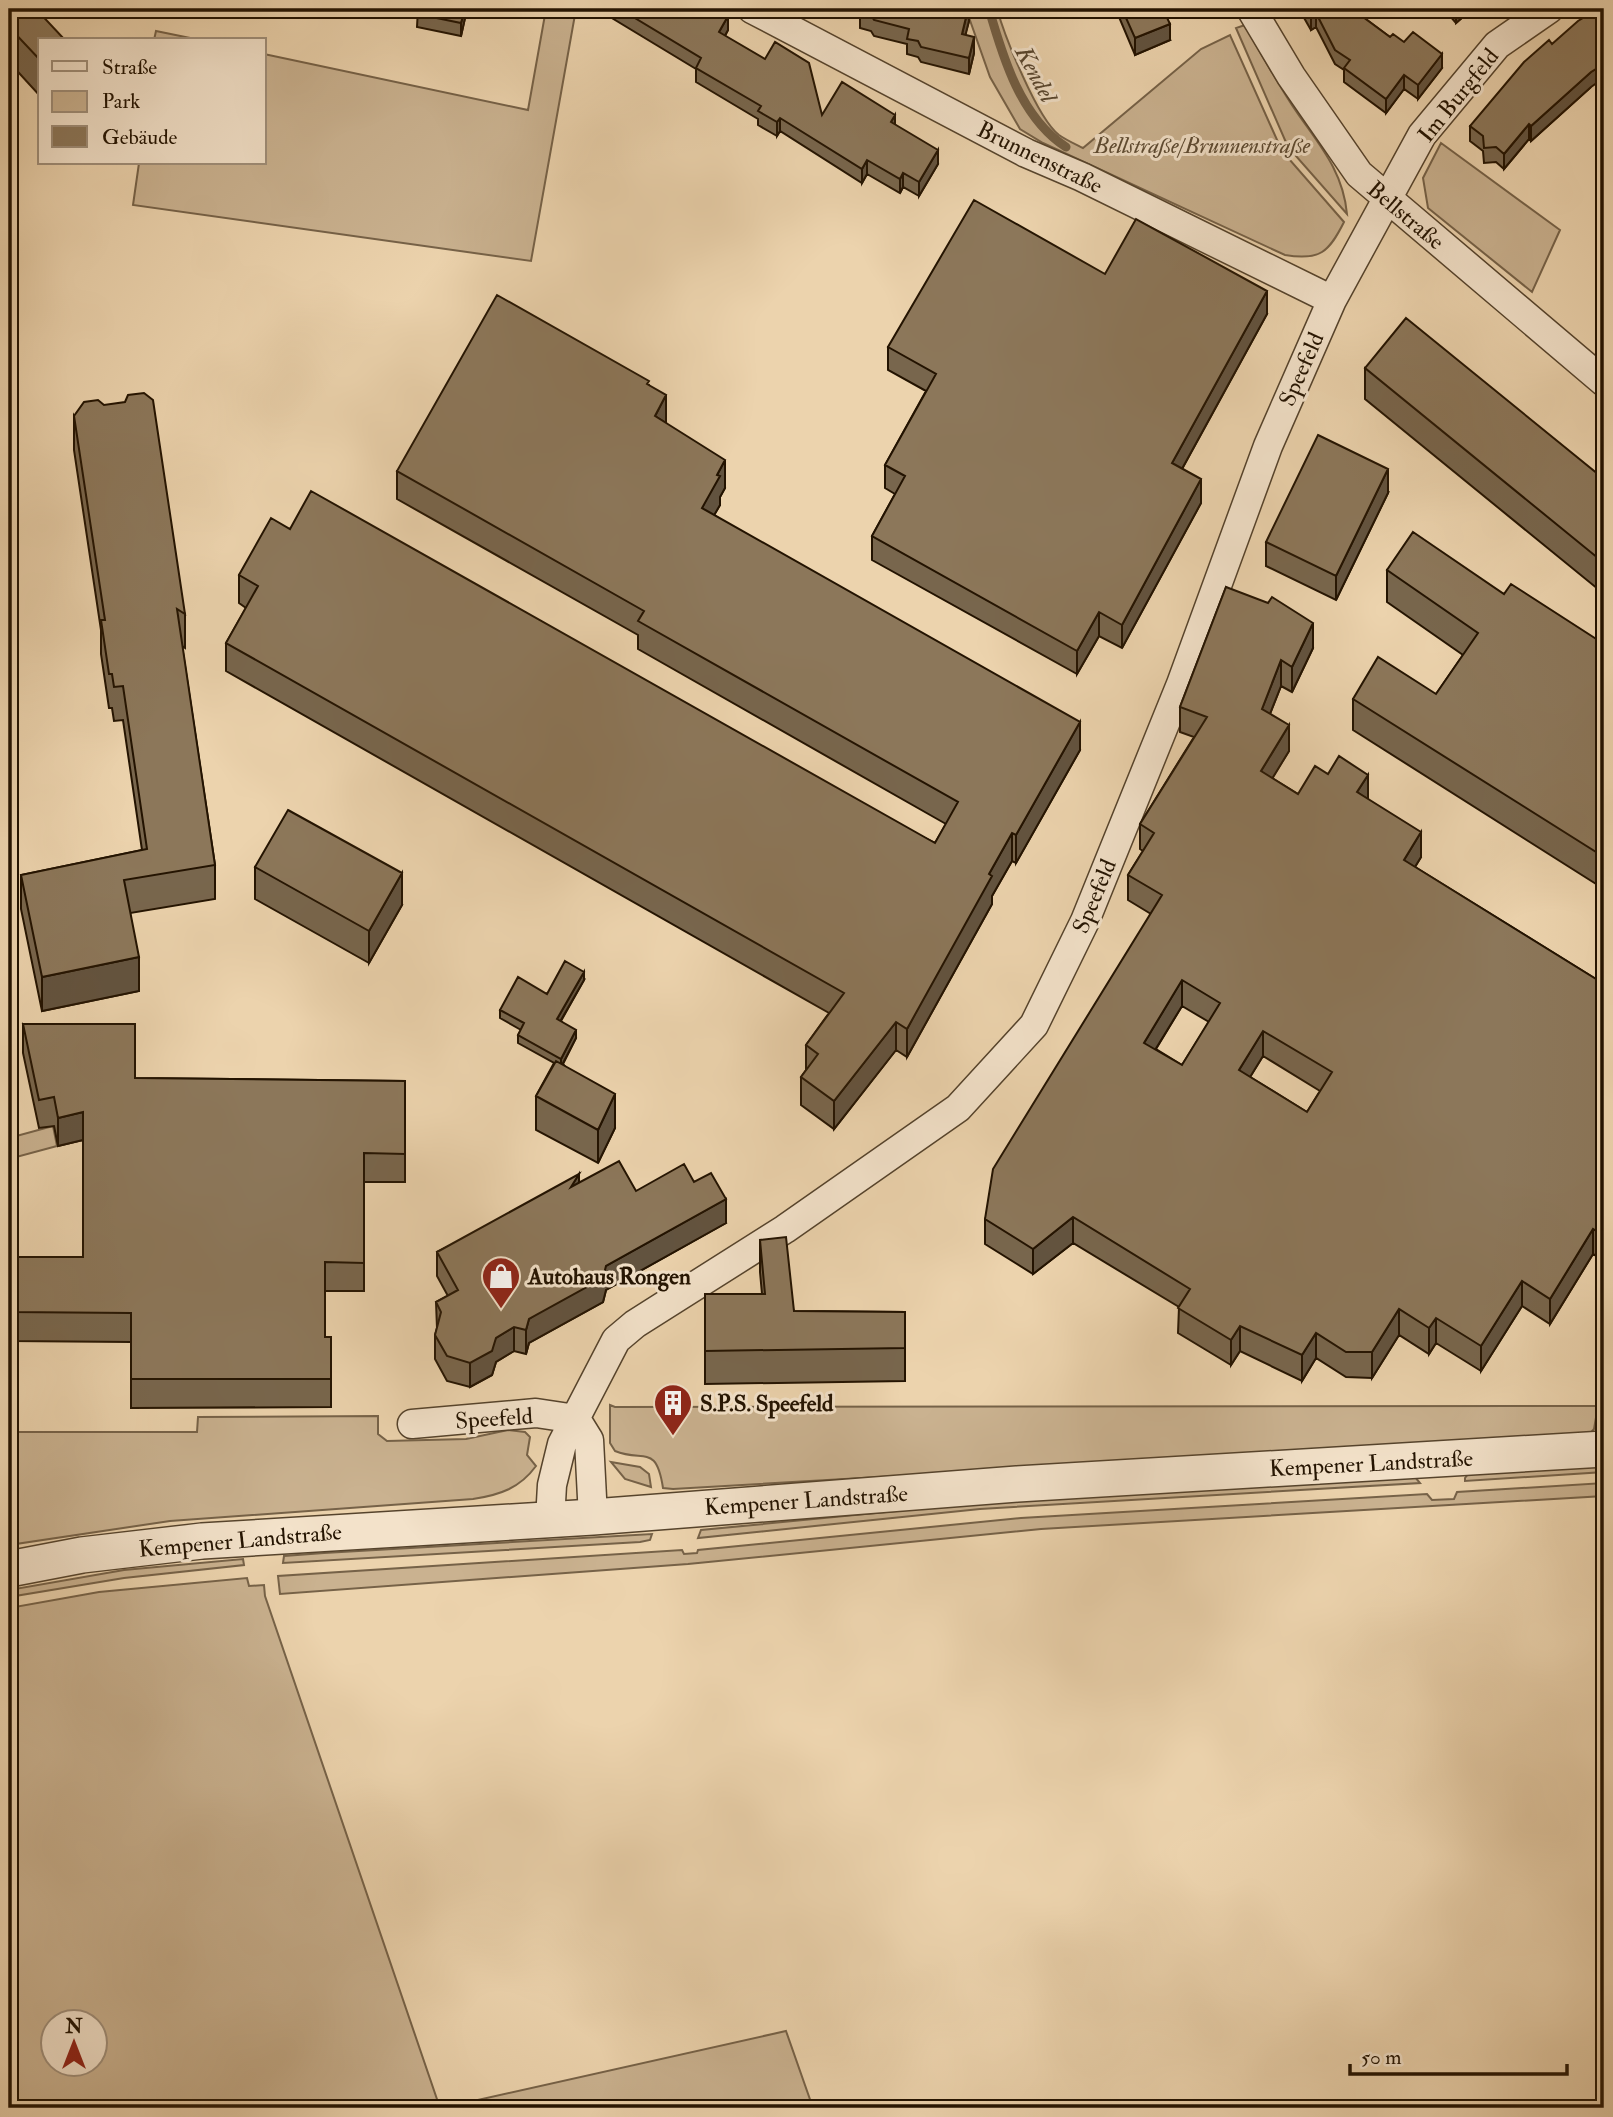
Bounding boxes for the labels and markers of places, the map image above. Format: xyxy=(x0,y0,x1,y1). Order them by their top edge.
shop icon: Autohaus Rongen xyxy=(480,1255,522,1310)
place label: Autohaus Rongen xyxy=(527,1262,691,1292)
building icon: S.P.S. Speefeld xyxy=(652,1382,694,1437)
place label: S.P.S. Speefeld xyxy=(700,1389,834,1419)

